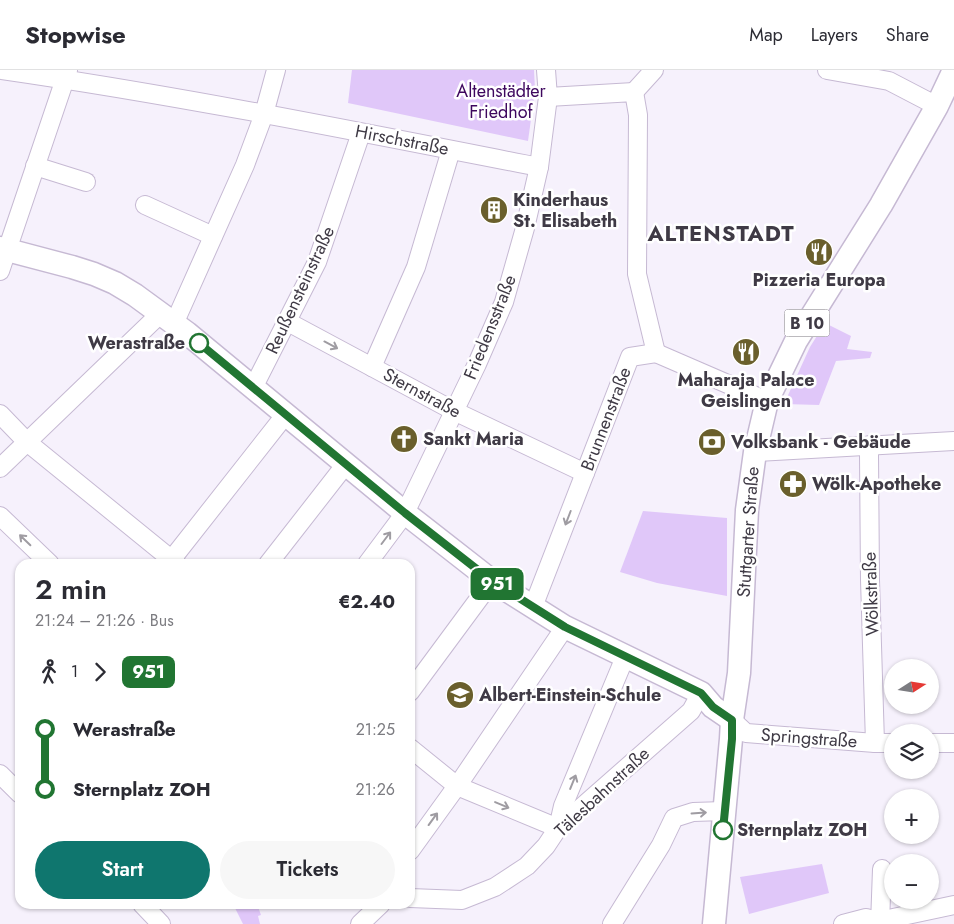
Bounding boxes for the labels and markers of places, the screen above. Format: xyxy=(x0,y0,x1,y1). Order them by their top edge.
place label: Kinderhaus St. Elisabeth xyxy=(513,187,617,234)
building icon: Kinderhaus St. Elisabeth xyxy=(479,195,509,225)
restaurant icon: Pizzeria Europa xyxy=(804,237,834,267)
place label: Pizzeria Europa xyxy=(753,267,885,293)
place label: Werastraße xyxy=(88,330,185,356)
marker: Werastraße xyxy=(189,333,209,353)
restaurant icon: Maharaja Palace Geislingen xyxy=(731,337,761,367)
place label: Maharaja Palace Geislingen xyxy=(678,367,814,414)
church icon: Sankt Maria xyxy=(389,424,419,454)
place label: Sankt Maria xyxy=(423,426,524,452)
bank icon: Volksbank - Gebäude xyxy=(697,427,727,457)
place label: Volksbank - Gebäude xyxy=(730,429,911,455)
pharmacy icon: Wölk-Apotheke xyxy=(778,469,808,499)
place label: Wölk-Apotheke xyxy=(812,471,941,497)
school or university icon: Albert-Einstein-Schule xyxy=(445,680,475,710)
place label: Albert-Einstein-Schule xyxy=(478,682,661,708)
place label: Sternplatz ZOH xyxy=(737,817,867,843)
marker: Sternplatz ZOH xyxy=(713,820,733,840)

